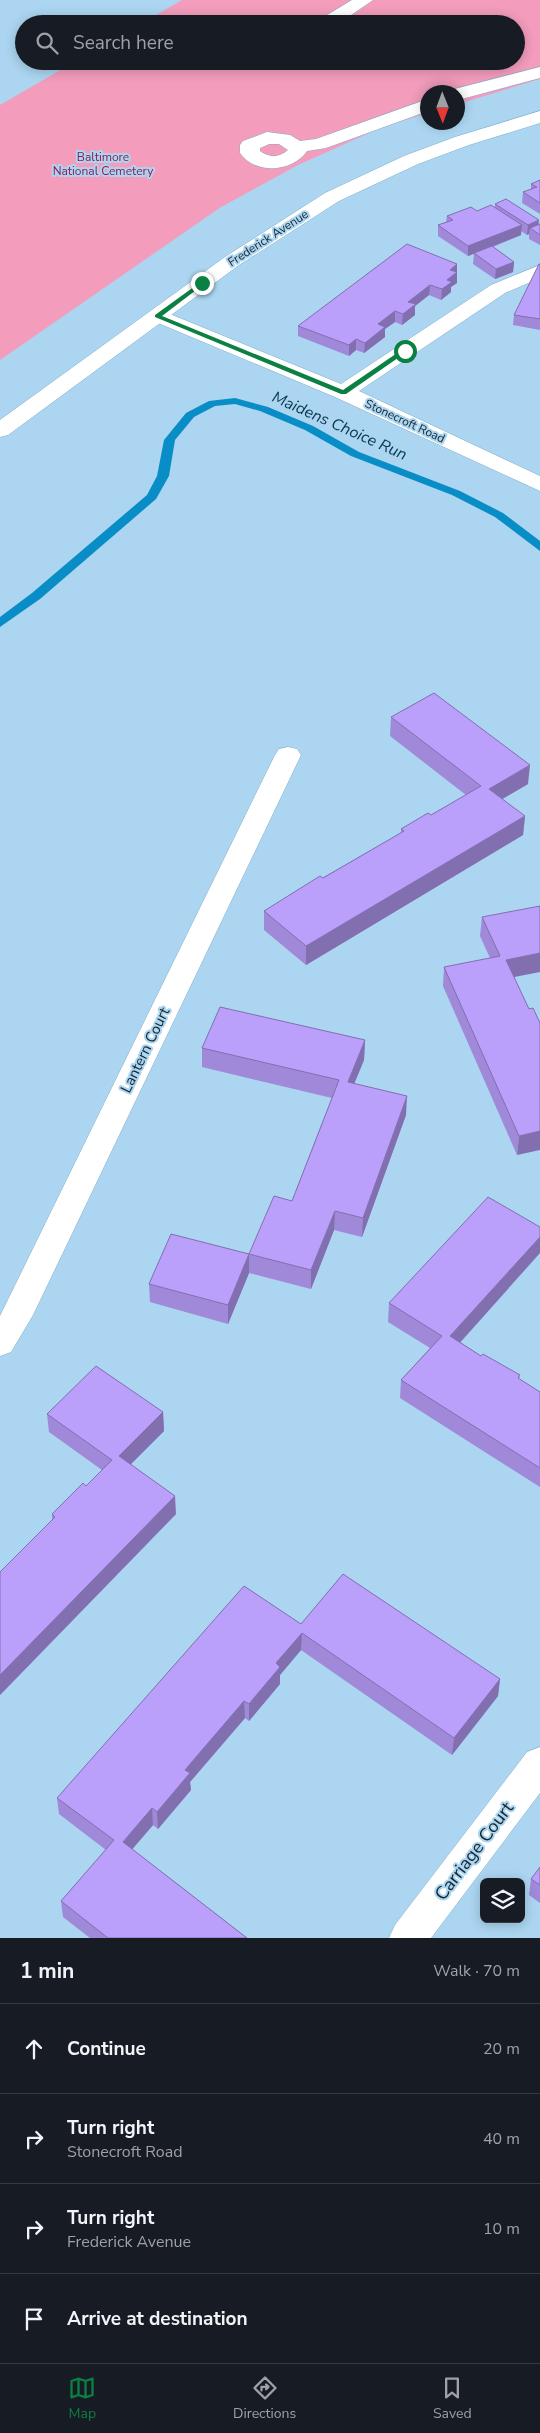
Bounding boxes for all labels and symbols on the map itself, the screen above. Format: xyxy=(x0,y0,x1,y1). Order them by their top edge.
north arrow xyxy=(420,85,465,130)
park label: Baltimore National Cemetery xyxy=(53,149,154,179)
street label: Frederick Avenue xyxy=(225,206,311,270)
route end xyxy=(191,272,214,295)
route start xyxy=(394,340,417,363)
water label: Maidens Choice Run xyxy=(269,386,411,466)
street label: Stonecroft Road xyxy=(362,395,448,447)
street label: Lantern Court xyxy=(116,1003,175,1096)
street label: Carriage Court xyxy=(429,1796,519,1905)

